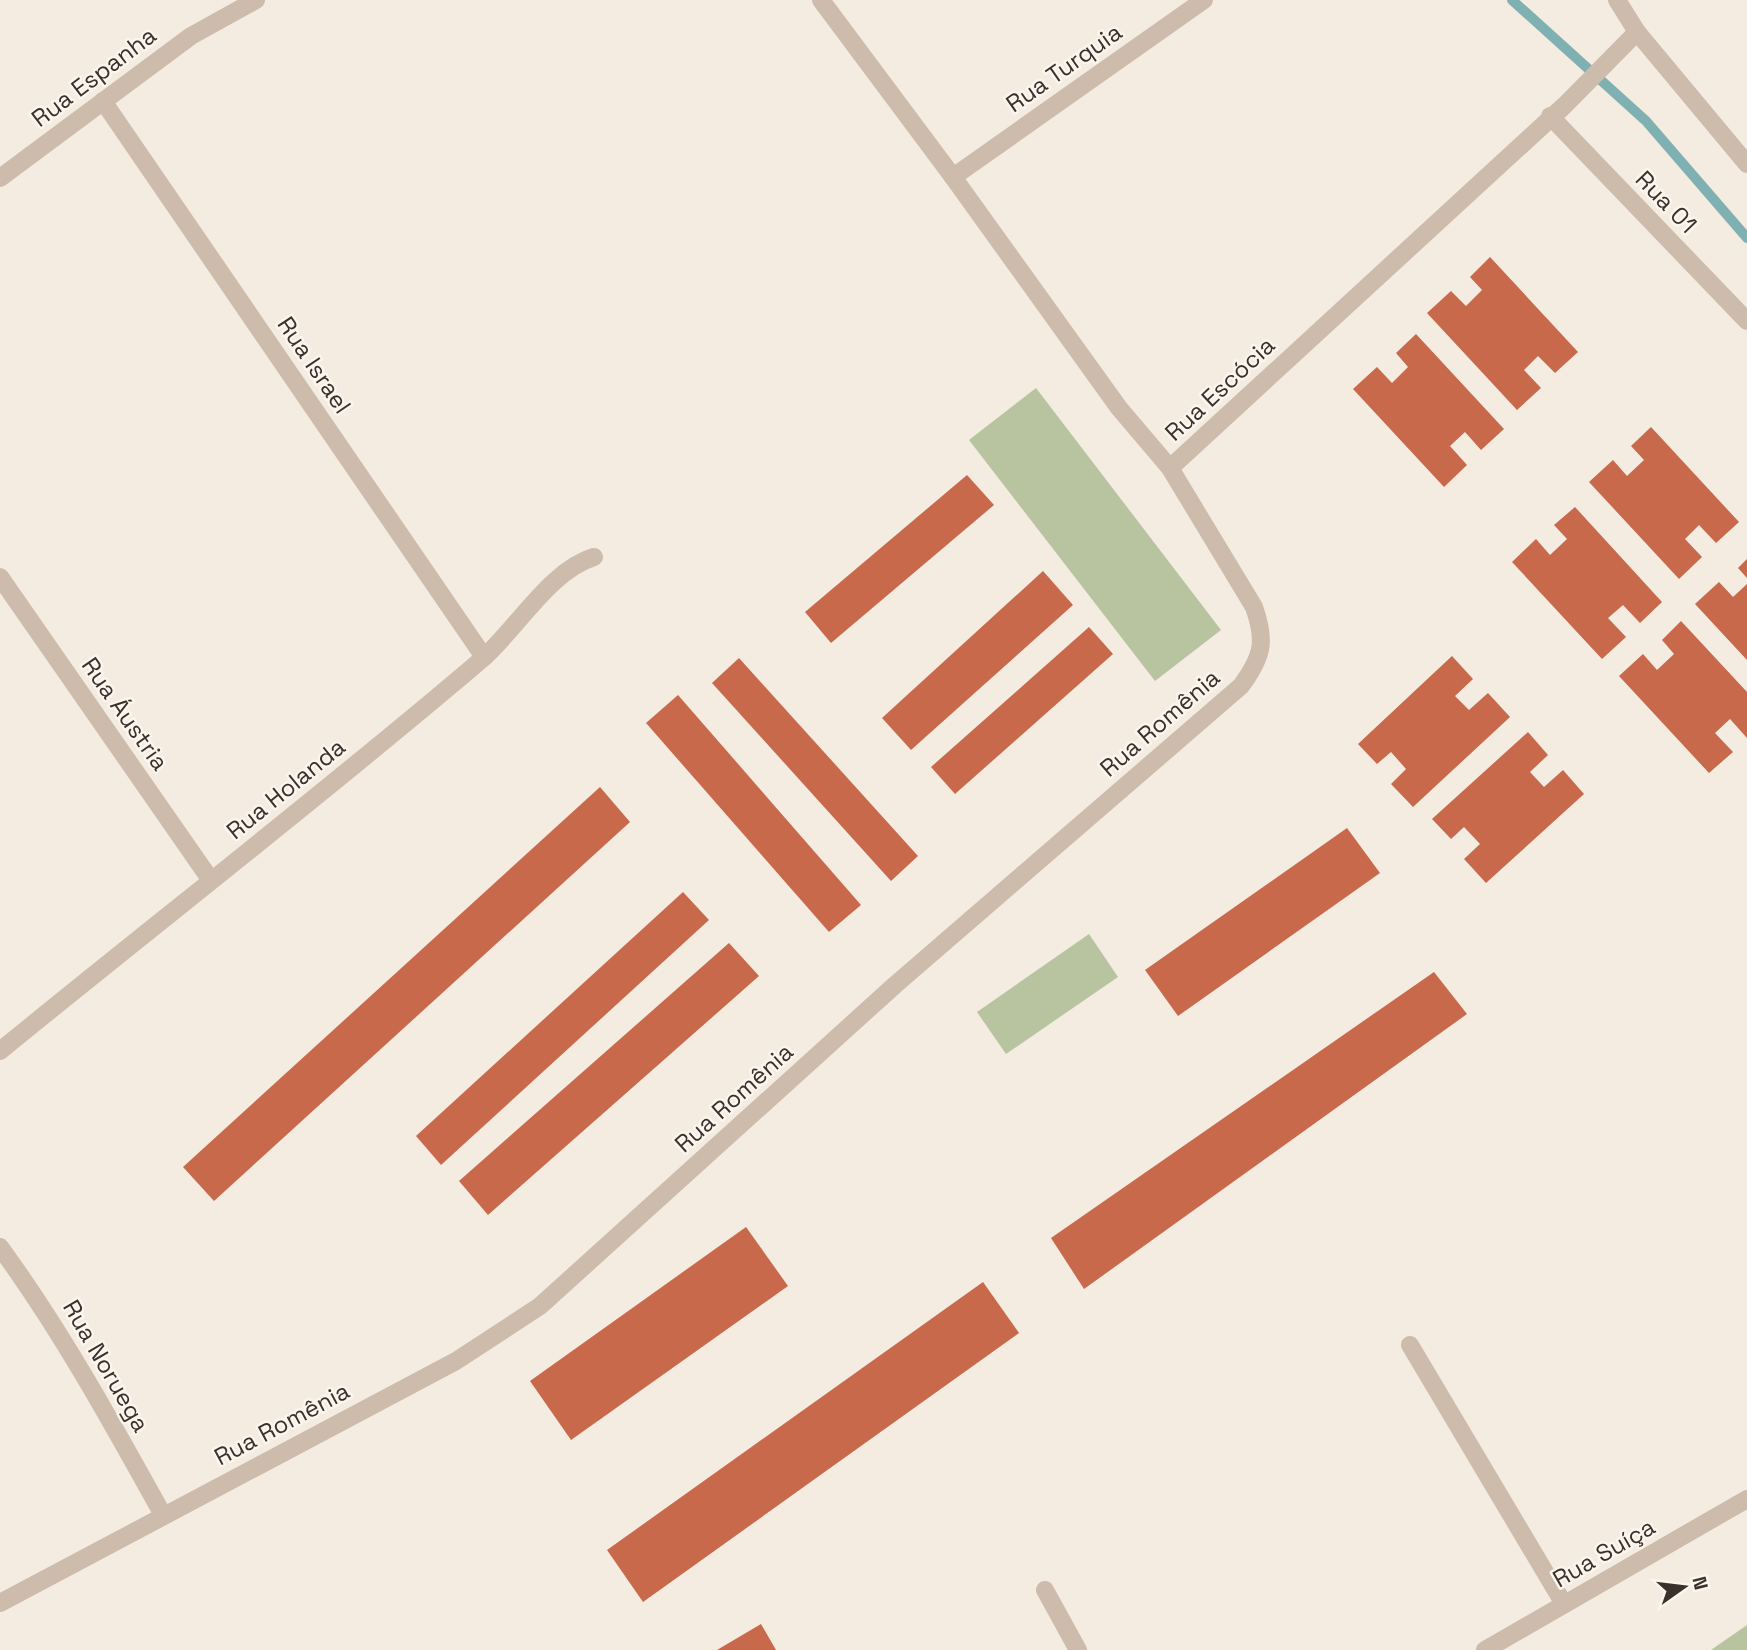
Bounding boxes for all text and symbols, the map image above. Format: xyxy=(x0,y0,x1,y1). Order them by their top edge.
street label: Rua Turquia xyxy=(1000,16,1128,119)
street label: Rua Espanha xyxy=(25,19,162,134)
street label: Rua 01 xyxy=(1629,164,1704,239)
street label: Rua Israel xyxy=(271,310,358,419)
street label: Rua Escócia xyxy=(1158,330,1281,447)
street label: Rua Áustria xyxy=(75,651,176,777)
street label: Rua Romênia xyxy=(1093,662,1226,783)
street label: Rua Holanda xyxy=(220,731,352,846)
street label: Rua Romênia xyxy=(668,1036,800,1159)
street label: Rua Noruega xyxy=(56,1294,157,1438)
street label: Rua Romênia xyxy=(209,1375,355,1472)
street label: Rua Suíça xyxy=(1547,1511,1661,1594)
north arrow xyxy=(1649,1552,1719,1622)
text: N xyxy=(1686,1574,1714,1592)

